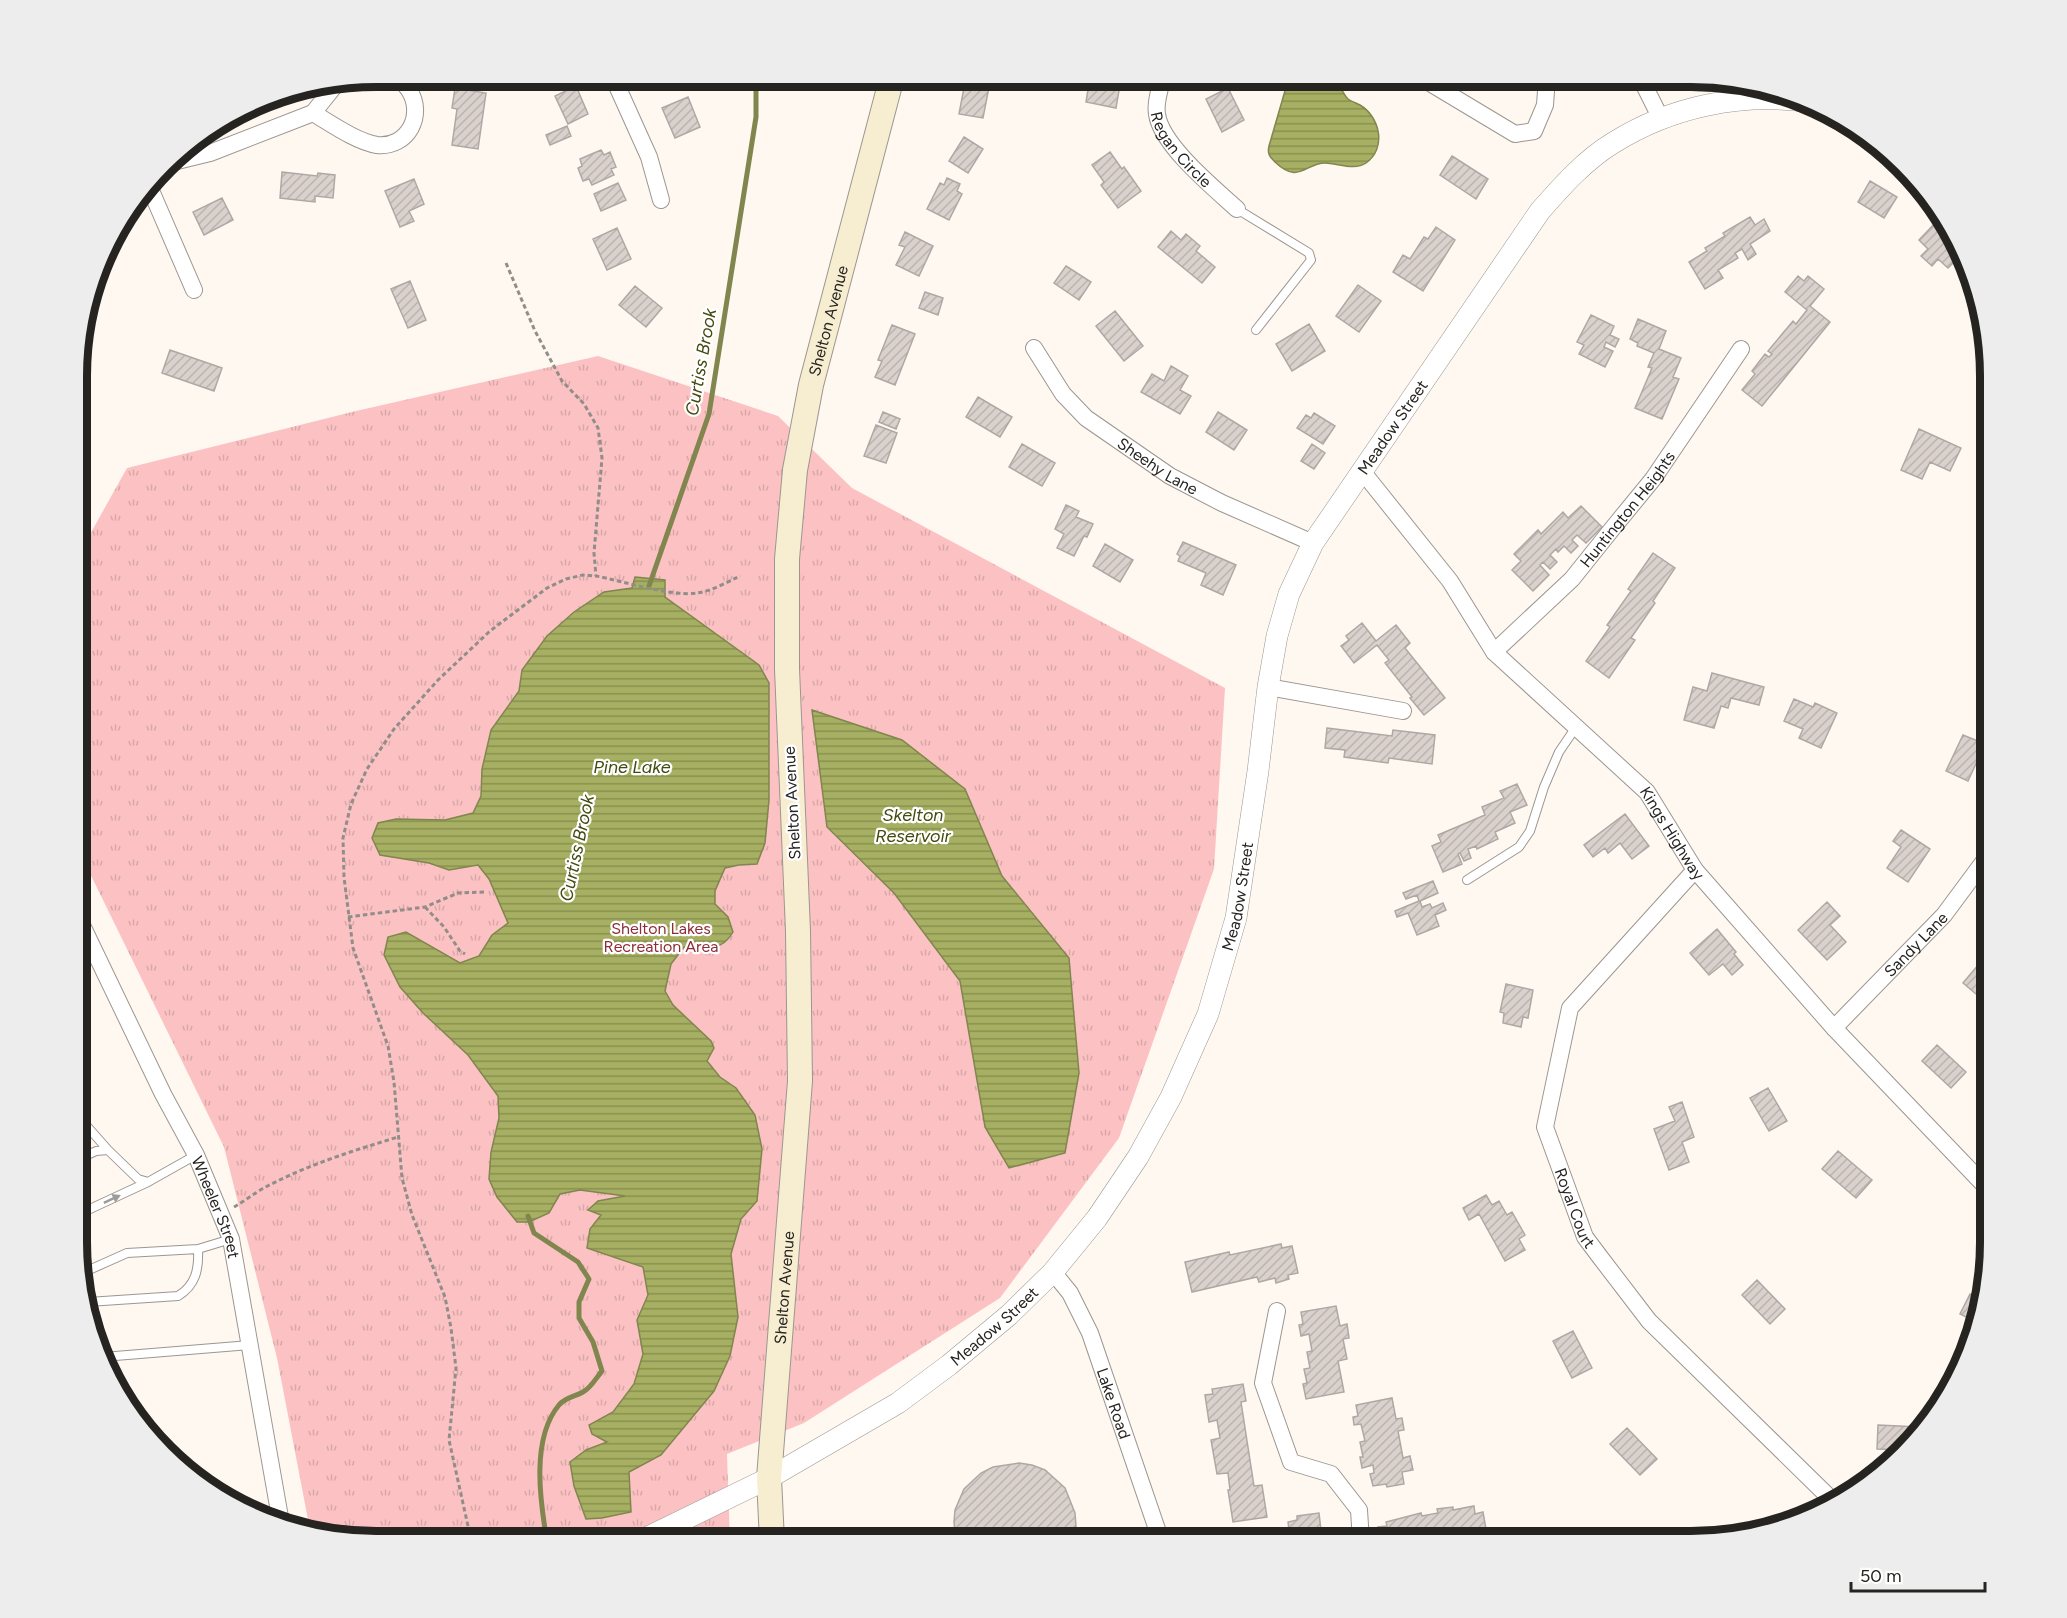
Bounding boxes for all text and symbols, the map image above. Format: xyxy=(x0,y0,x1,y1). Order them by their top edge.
street label: Regan Circle xyxy=(1147,110,1216,191)
street label: Shelton Avenue xyxy=(804,263,852,378)
water label: Curtiss Brook xyxy=(681,305,721,417)
street label: Meadow Street xyxy=(1353,376,1431,478)
street label: Sheehy Lane xyxy=(1114,433,1201,498)
street label: Huntington Heights xyxy=(1576,447,1679,571)
street label: Shelton Avenue xyxy=(780,746,804,860)
water label: Pine Lake xyxy=(593,756,671,778)
street label: Kings Highway xyxy=(1636,783,1709,884)
water label: Curtiss Brook xyxy=(555,791,599,903)
water label: Skelton Reservoir xyxy=(875,804,952,847)
street label: Meadow Street xyxy=(1217,841,1257,953)
street label: Sandy Lane xyxy=(1880,908,1952,980)
park label: Shelton Lakes Recreation Area xyxy=(604,919,718,956)
street label: Wheeler Street xyxy=(188,1153,244,1260)
street label: Royal Court xyxy=(1551,1165,1599,1252)
one-way arrow xyxy=(104,1194,121,1203)
street label: Shelton Avenue xyxy=(770,1230,798,1345)
street label: Meadow Street xyxy=(946,1283,1042,1369)
street label: Lake Road xyxy=(1093,1365,1135,1441)
scale bar xyxy=(1851,1555,1984,1593)
text: 50 m xyxy=(1860,1565,1902,1587)

